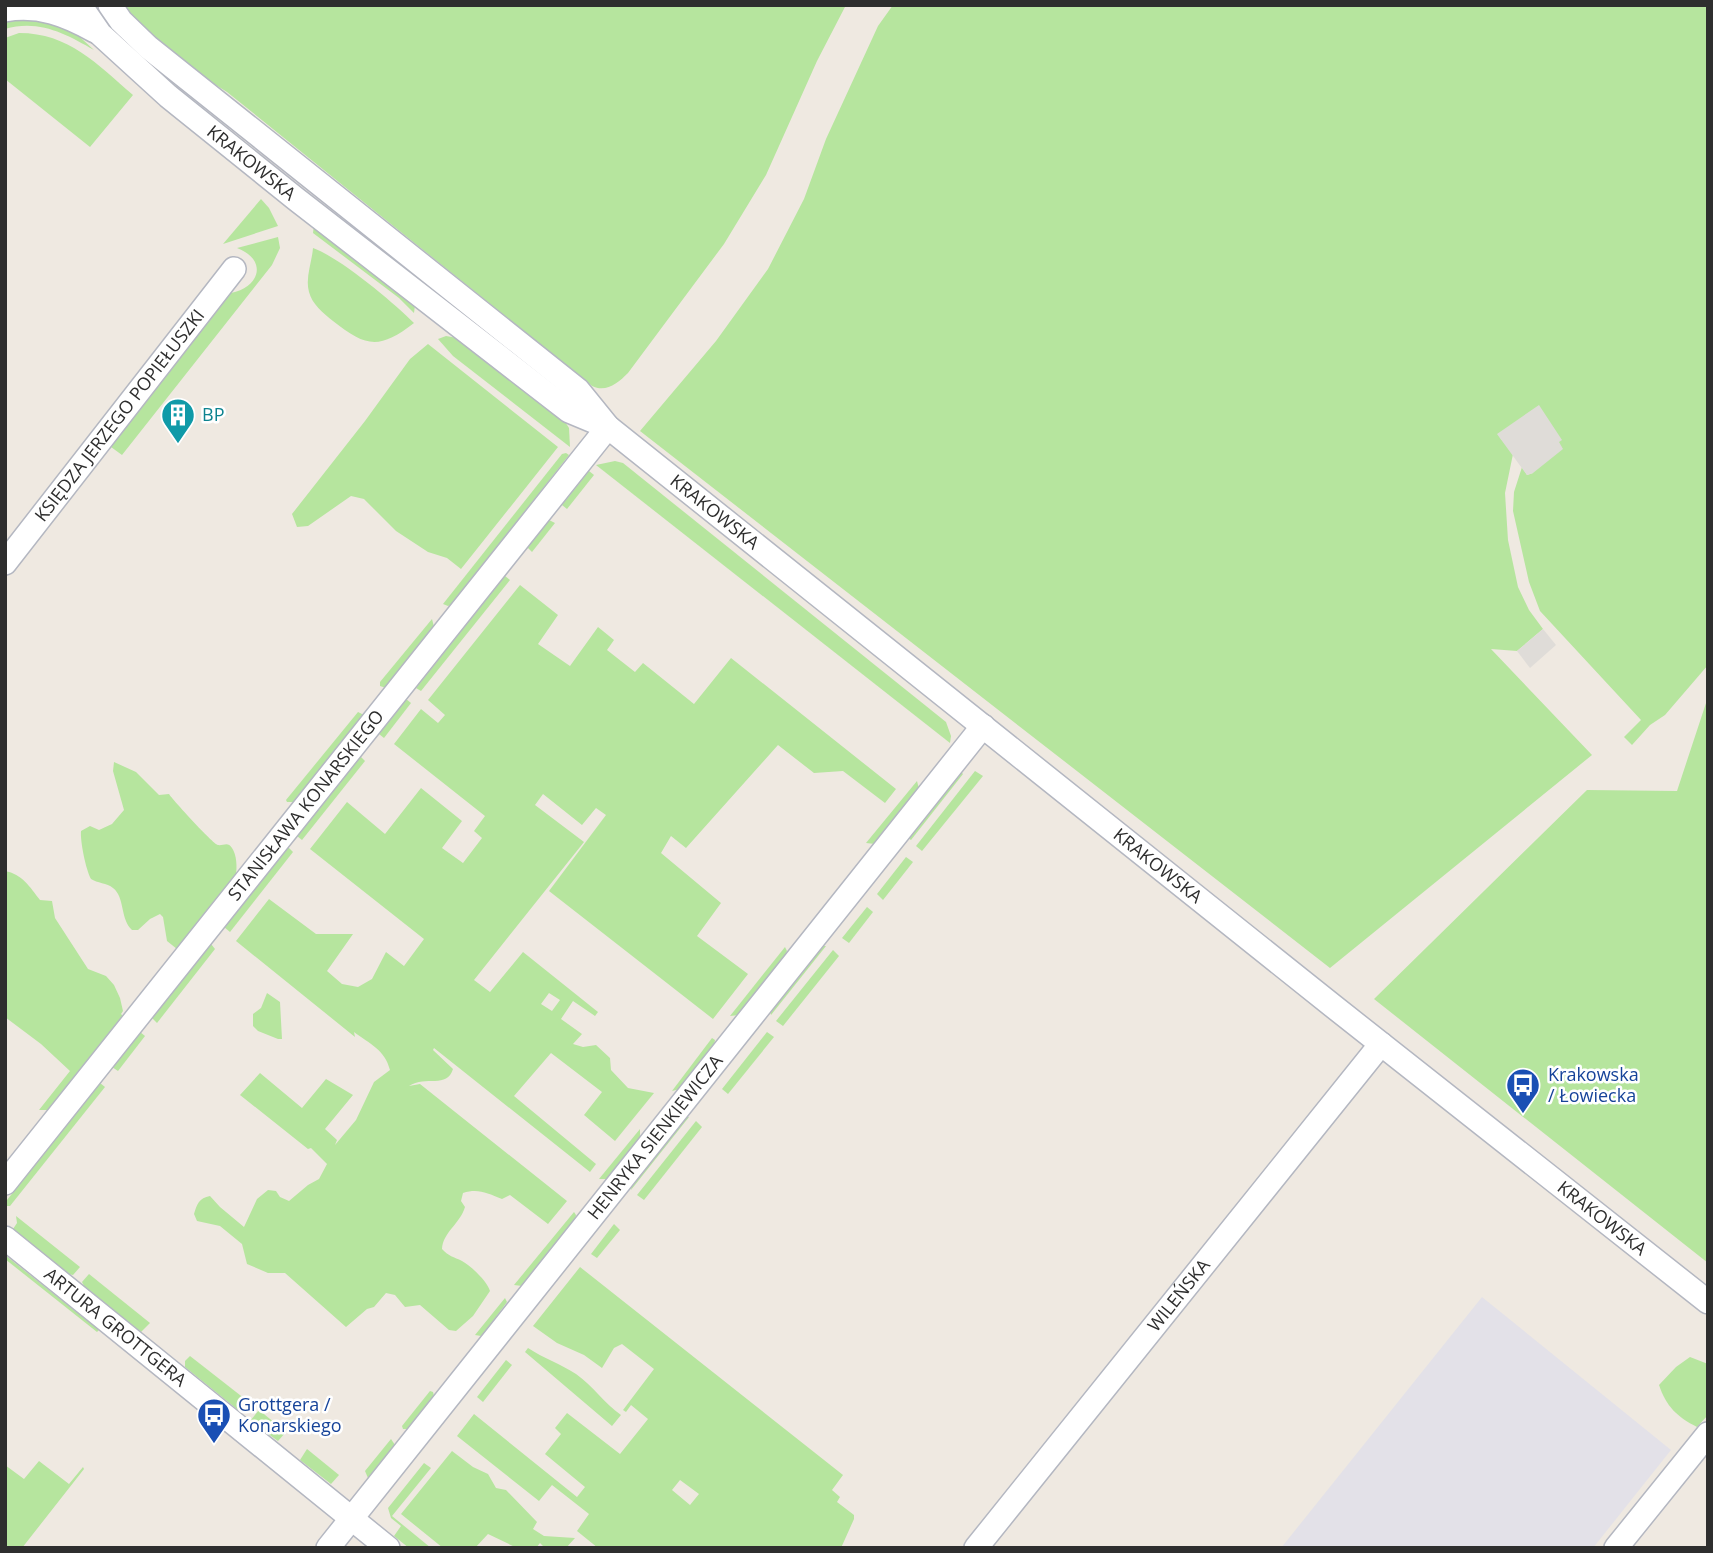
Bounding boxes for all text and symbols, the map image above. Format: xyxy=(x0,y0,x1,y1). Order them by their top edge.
street label: KRAKOWSKA xyxy=(202,119,302,206)
street label: KSIĘDZA JERZEGO POPIEŁUSZKI xyxy=(29,304,209,526)
building icon: BP xyxy=(159,396,197,445)
place label: BP xyxy=(202,402,224,426)
street label: KRAKOWSKA xyxy=(666,468,765,555)
street label: STANISŁAWA KONARSKIEGO xyxy=(222,705,389,905)
street label: KRAKOWSKA xyxy=(1109,822,1208,908)
street label: HENRYKA SIENKIEWICZA xyxy=(581,1049,728,1224)
place label: Krakowska / Łowiecka xyxy=(1548,1062,1639,1107)
bus stop icon: Krakowska / Łowiecka xyxy=(1504,1066,1542,1115)
street label: KRAKOWSKA xyxy=(1553,1175,1653,1261)
street label: WILEŃSKA xyxy=(1142,1253,1215,1336)
street label: ARTURA GROTTGERA xyxy=(40,1262,193,1392)
place label: Grottgera / Konarskiego xyxy=(238,1392,342,1437)
bus stop icon: Grottgera / Konarskiego xyxy=(195,1396,233,1445)

